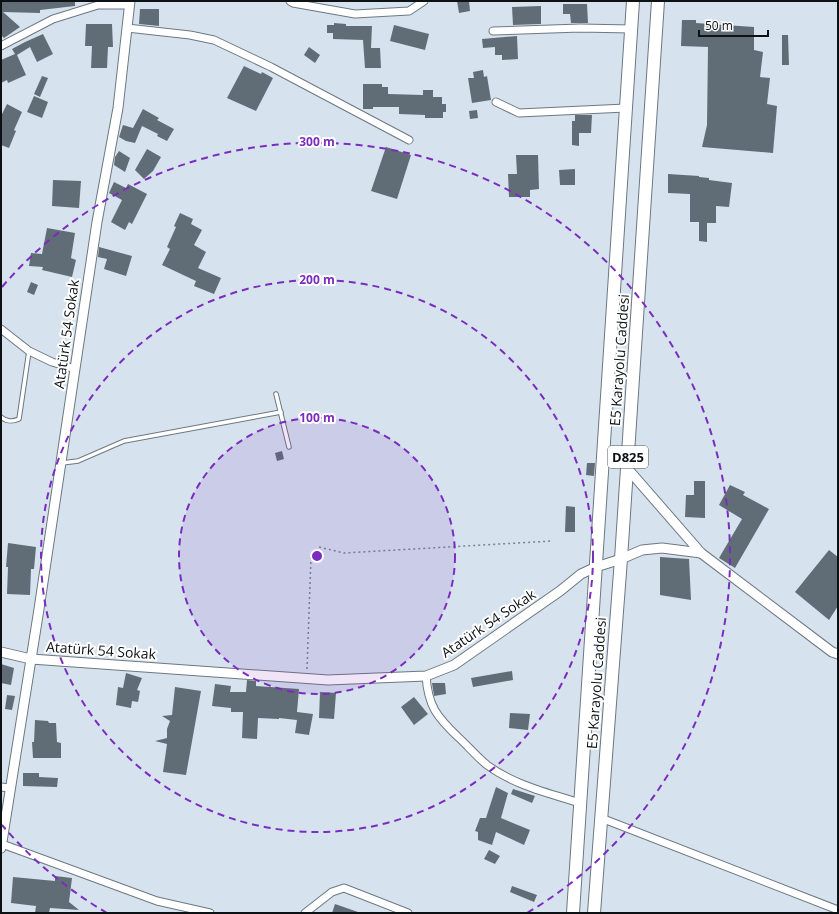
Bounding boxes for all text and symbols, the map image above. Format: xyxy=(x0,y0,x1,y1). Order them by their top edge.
scale bar xyxy=(699,12,768,38)
text: 50 m xyxy=(705,17,733,34)
text: 300 m xyxy=(299,133,335,150)
text: 200 m xyxy=(299,271,335,288)
street label: Atatürk 54 Sokak xyxy=(49,278,83,390)
street label: E5 Karayolu Caddesi xyxy=(605,293,633,427)
text: 100 m xyxy=(299,409,335,426)
road number: D825 xyxy=(608,446,648,468)
centre of rings xyxy=(310,549,324,563)
street label: Atatürk 54 Sokak xyxy=(437,584,540,662)
street label: E5 Karayolu Caddesi xyxy=(582,616,610,750)
street label: Atatürk 54 Sokak xyxy=(45,637,157,663)

